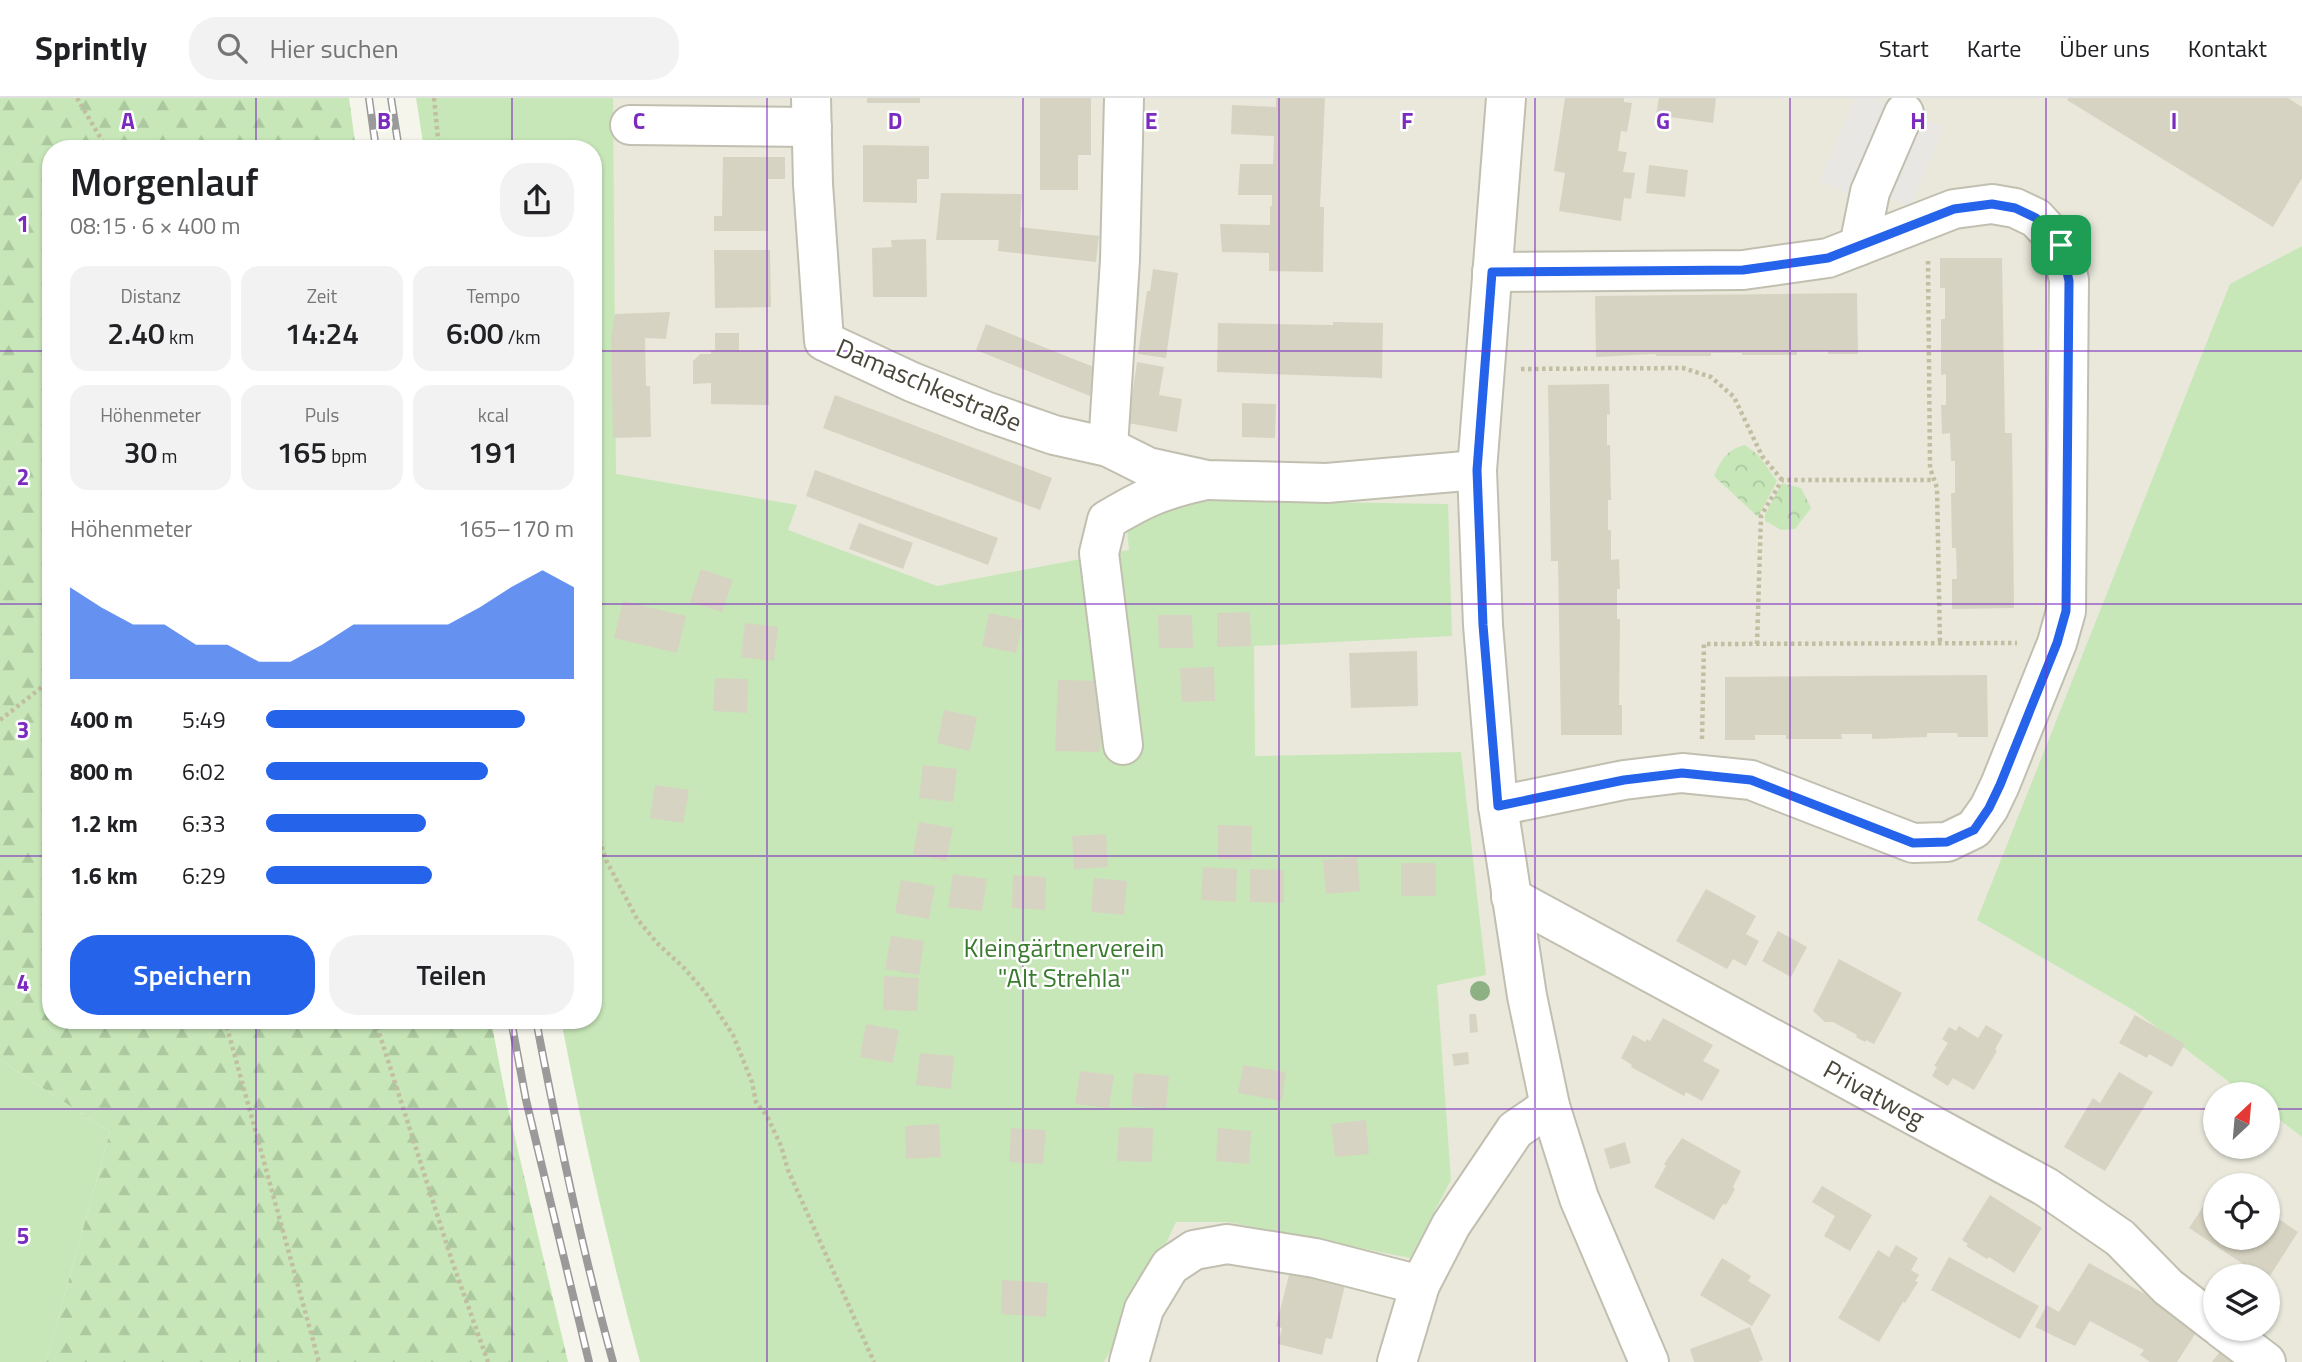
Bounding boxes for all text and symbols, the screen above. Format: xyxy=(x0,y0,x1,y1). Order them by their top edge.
search box xyxy=(189,17,679,80)
text: Sprintly xyxy=(35,23,147,73)
icon: search xyxy=(213,29,251,67)
text: Hier suchen xyxy=(269,29,399,68)
text: Start xyxy=(1879,30,1929,66)
text: Karte xyxy=(1967,30,2021,66)
text: Über uns xyxy=(2059,30,2150,66)
text: Kontakt xyxy=(2188,30,2267,66)
text: A xyxy=(121,103,135,138)
text: B xyxy=(377,103,391,138)
text: C xyxy=(633,103,645,138)
text: D xyxy=(888,103,902,138)
text: E xyxy=(1145,103,1157,138)
text: F xyxy=(1401,103,1413,138)
text: G xyxy=(1656,103,1670,138)
text: H xyxy=(1910,103,1926,138)
text: I xyxy=(2171,103,2177,138)
text: Morgenlauf xyxy=(70,153,258,211)
button: share xyxy=(500,163,574,237)
text: 1 xyxy=(17,206,29,241)
text: 08:15 · 6 × 400 m xyxy=(70,208,240,243)
pin xyxy=(2031,215,2091,275)
icon: arrive xyxy=(2042,226,2080,264)
text: Distanz xyxy=(121,281,181,310)
text: Zeit xyxy=(307,281,337,310)
text: Tempo xyxy=(466,281,520,310)
text: 2.40 xyxy=(107,310,165,356)
text: 14:24 xyxy=(285,310,359,356)
text: 6:00 xyxy=(446,310,504,356)
text: km xyxy=(165,322,194,351)
text: /km xyxy=(504,322,541,351)
street label: Damaschkestraße xyxy=(830,328,1028,441)
text: Höhenmeter xyxy=(100,400,201,429)
text: Puls xyxy=(305,400,339,429)
text: kcal xyxy=(478,400,509,429)
text: 30 xyxy=(124,429,157,475)
text: 165 xyxy=(277,429,327,475)
text: 191 xyxy=(468,429,519,475)
text: m xyxy=(157,441,178,470)
text: bpm xyxy=(327,441,367,470)
text: 2 xyxy=(17,459,29,494)
text: Höhenmeter xyxy=(70,511,192,546)
text: 165–170 m xyxy=(458,511,574,546)
text: 400 m xyxy=(70,702,133,737)
text: 5:49 xyxy=(182,702,226,737)
text: 3 xyxy=(17,712,29,747)
text: 800 m xyxy=(70,754,133,789)
text: 6:02 xyxy=(182,754,226,789)
text: 1.2 km xyxy=(70,806,138,841)
text: 6:33 xyxy=(182,806,226,841)
text: 1.6 km xyxy=(70,858,138,893)
text: 6:29 xyxy=(182,858,226,893)
park label: Kleingärtnerverein "Alt Strehla" xyxy=(963,928,1165,997)
button: Speichern xyxy=(70,935,315,1015)
button: Teilen xyxy=(329,935,574,1015)
text: 4 xyxy=(17,965,29,1000)
street label: Privatweg xyxy=(1816,1050,1932,1137)
north arrow xyxy=(2203,1082,2280,1158)
map controls xyxy=(2203,1082,2280,1341)
button: locate xyxy=(2203,1173,2280,1250)
text: 5 xyxy=(17,1218,29,1253)
button: layers xyxy=(2203,1264,2280,1341)

